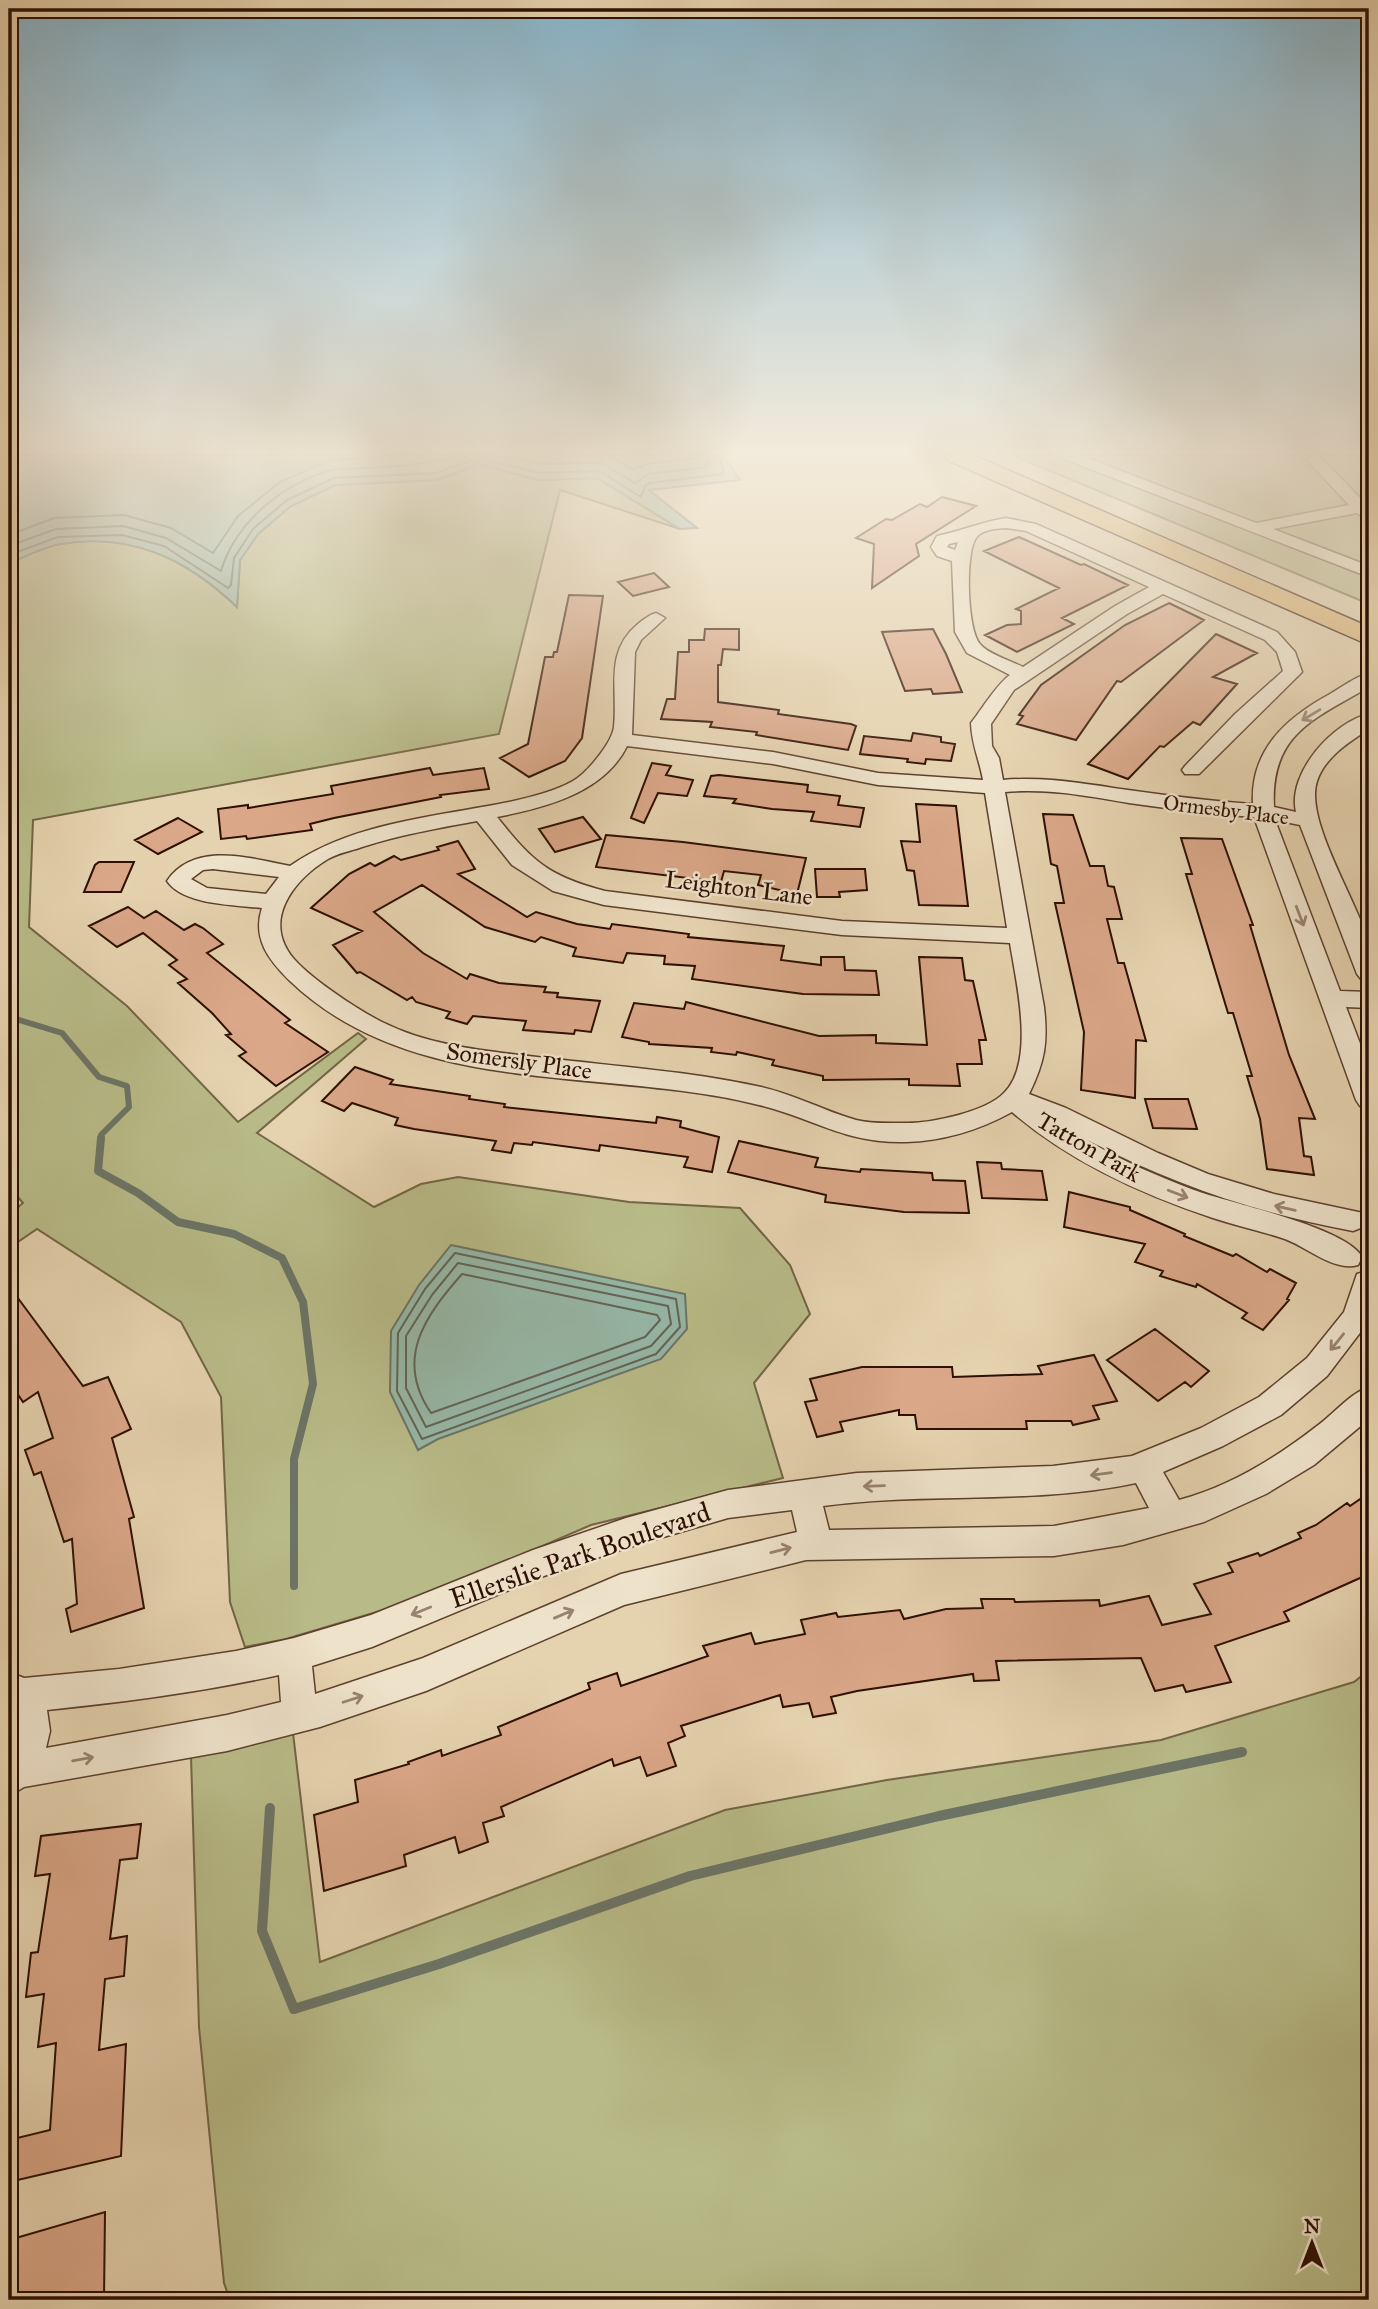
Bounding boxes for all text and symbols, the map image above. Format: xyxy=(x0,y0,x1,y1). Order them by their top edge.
one-way arrow xyxy=(1301,708,1321,722)
street label: Ormesby Place xyxy=(1162,789,1291,831)
street label: Leighton Lane xyxy=(663,864,815,912)
one-way arrow xyxy=(1295,904,1307,926)
street label: Somersly Place xyxy=(444,1036,594,1086)
street label: Tatton Park xyxy=(1031,1105,1147,1189)
one-way arrow xyxy=(1166,1189,1188,1202)
one-way arrow xyxy=(1275,1201,1297,1214)
one-way arrow xyxy=(1329,1333,1345,1351)
one-way arrow xyxy=(1090,1468,1113,1481)
one-way arrow xyxy=(863,1480,886,1493)
street label: Ellerslie Park Boulevard xyxy=(445,1494,715,1616)
one-way arrow xyxy=(769,1543,792,1557)
one-way arrow xyxy=(411,1605,433,1618)
one-way arrow xyxy=(552,1607,574,1620)
one-way arrow xyxy=(341,1692,363,1704)
one-way arrow xyxy=(71,1752,94,1765)
north arrow xyxy=(1276,2208,1346,2278)
text: N xyxy=(1304,2215,1320,2238)

